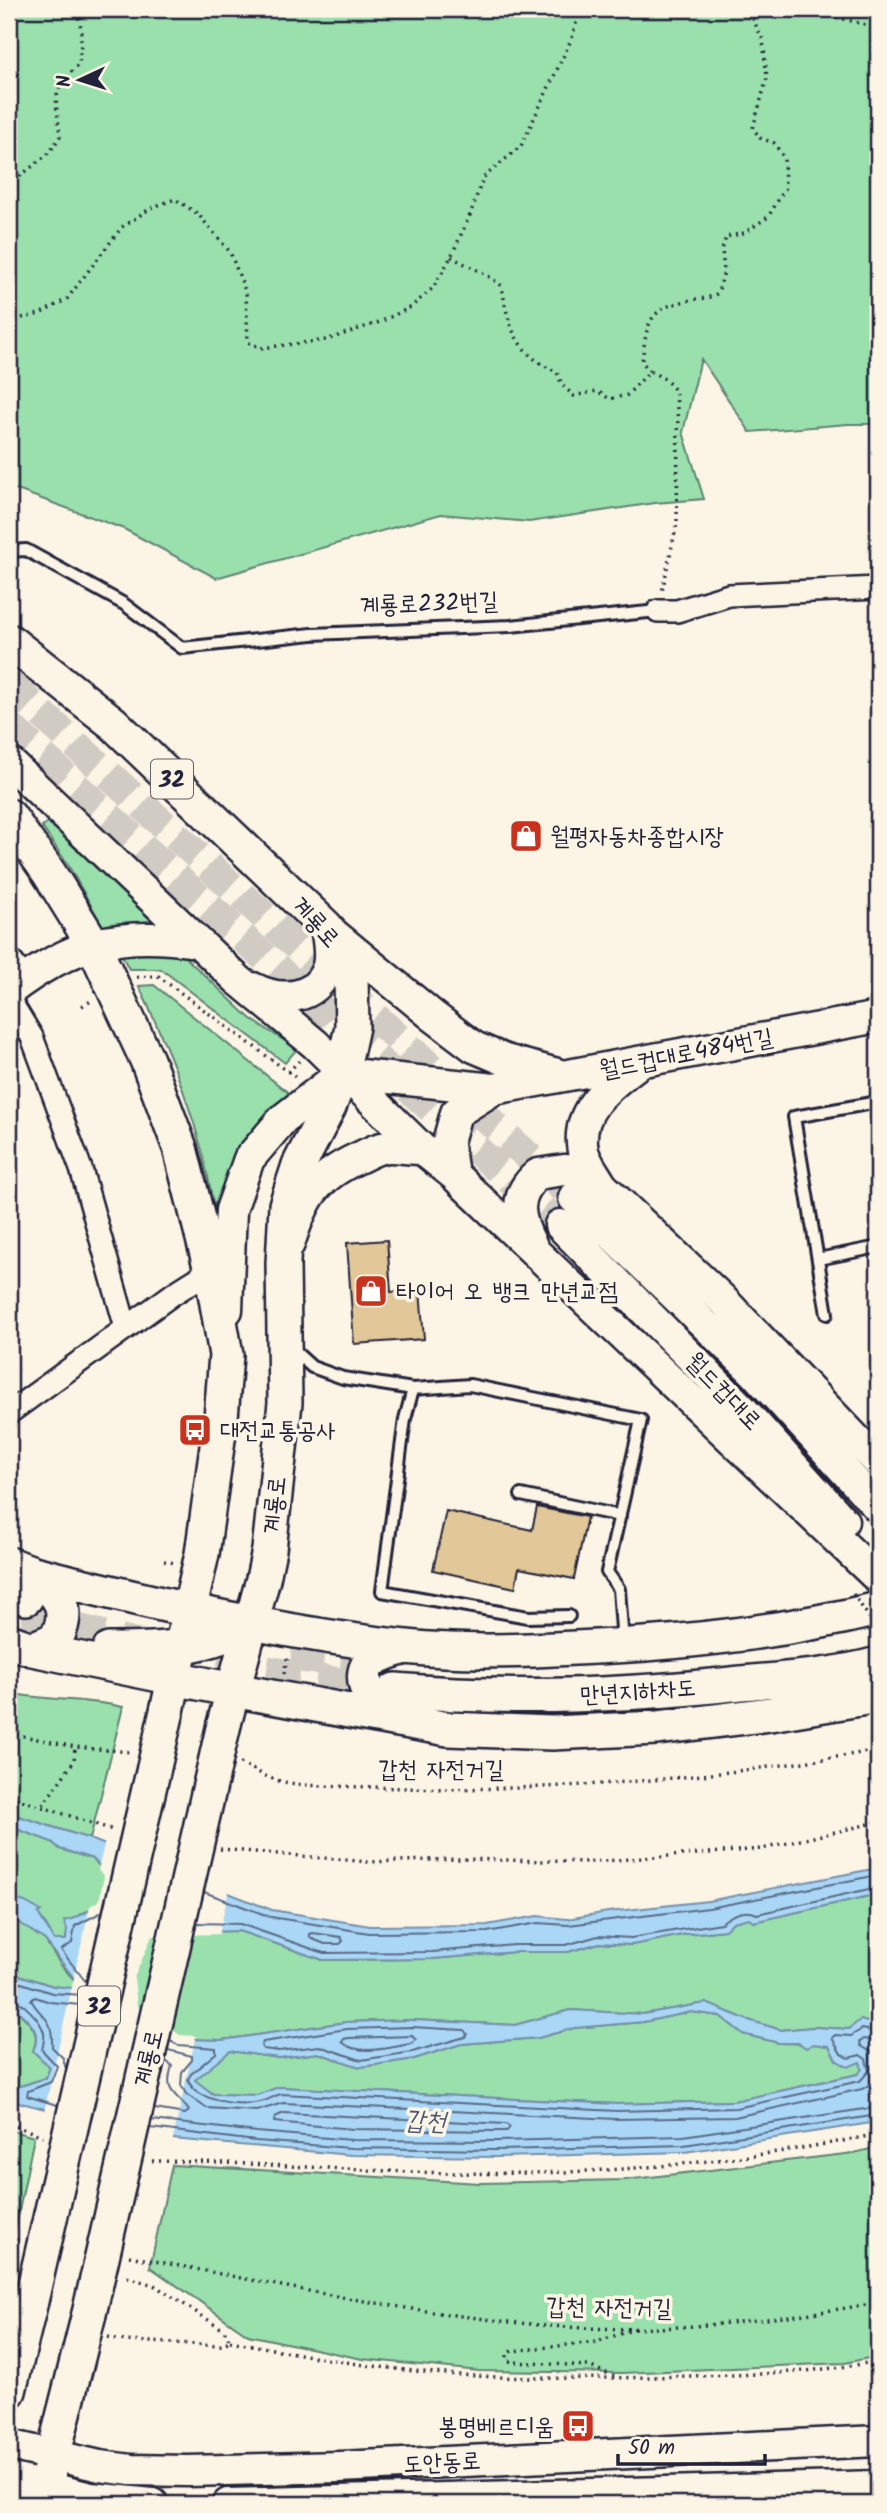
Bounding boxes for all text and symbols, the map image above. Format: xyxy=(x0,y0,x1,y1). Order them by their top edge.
north arrow xyxy=(46,46,116,116)
text: N xyxy=(50,74,80,88)
street label: 계룡로232번길 xyxy=(359,583,499,626)
road number: 32 xyxy=(151,760,193,799)
shop icon: 월평자동차종합시장 xyxy=(507,817,545,855)
place label: 월평자동차종합시장 xyxy=(550,818,724,857)
street label: 계룡로 xyxy=(281,888,349,958)
street label: 월드컵대로484번길 xyxy=(596,1019,776,1090)
shop icon: 타이어 오 뱅크 만년교점 xyxy=(352,1272,390,1310)
place label: 타이어 오 뱅크 만년교점 xyxy=(396,1273,618,1312)
street label: 월드컵대로 xyxy=(675,1344,770,1440)
bus stop icon: 대전교통공사 xyxy=(176,1411,214,1449)
place label: 대전교통공사 xyxy=(220,1412,336,1451)
street label: 계룡로 xyxy=(253,1474,298,1536)
street label: 만년지하차도 xyxy=(579,1669,697,1716)
street label: 갑천 자전거길 xyxy=(378,1751,504,1790)
road number: 32 xyxy=(78,1986,120,2025)
street label: 계룡로 xyxy=(124,2026,175,2091)
water label: 갑천 xyxy=(403,2100,450,2144)
street label: 갑천 자전거길 xyxy=(546,2288,672,2329)
bus stop icon: 봉명베르디움 xyxy=(559,2407,597,2445)
place label: 봉명베르디움 xyxy=(438,2408,554,2447)
scale bar xyxy=(618,2422,764,2466)
text: 50 m xyxy=(628,2432,675,2465)
street label: 도안동로 xyxy=(402,2442,482,2485)

